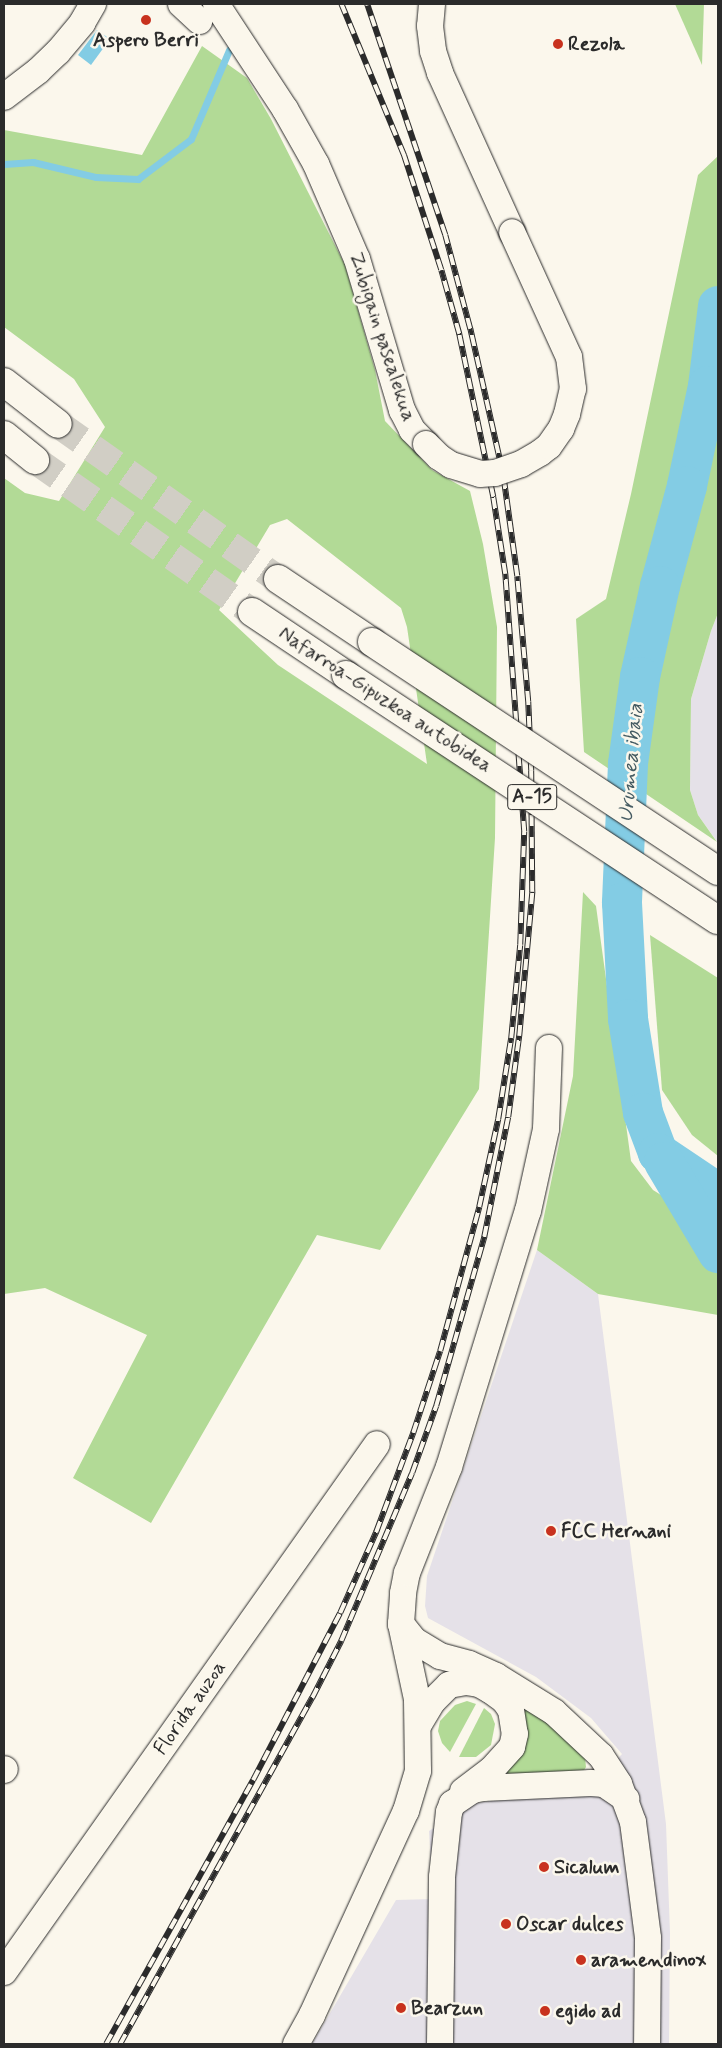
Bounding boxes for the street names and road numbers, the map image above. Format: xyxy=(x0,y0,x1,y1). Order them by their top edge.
street label: Zubigain pasealekua xyxy=(344,250,420,424)
street label: Nafarroa-Gipuzkoa autobidea xyxy=(275,623,495,777)
road number: A-15 xyxy=(507,780,557,814)
street label: Florida auzoa xyxy=(149,1656,231,1760)

